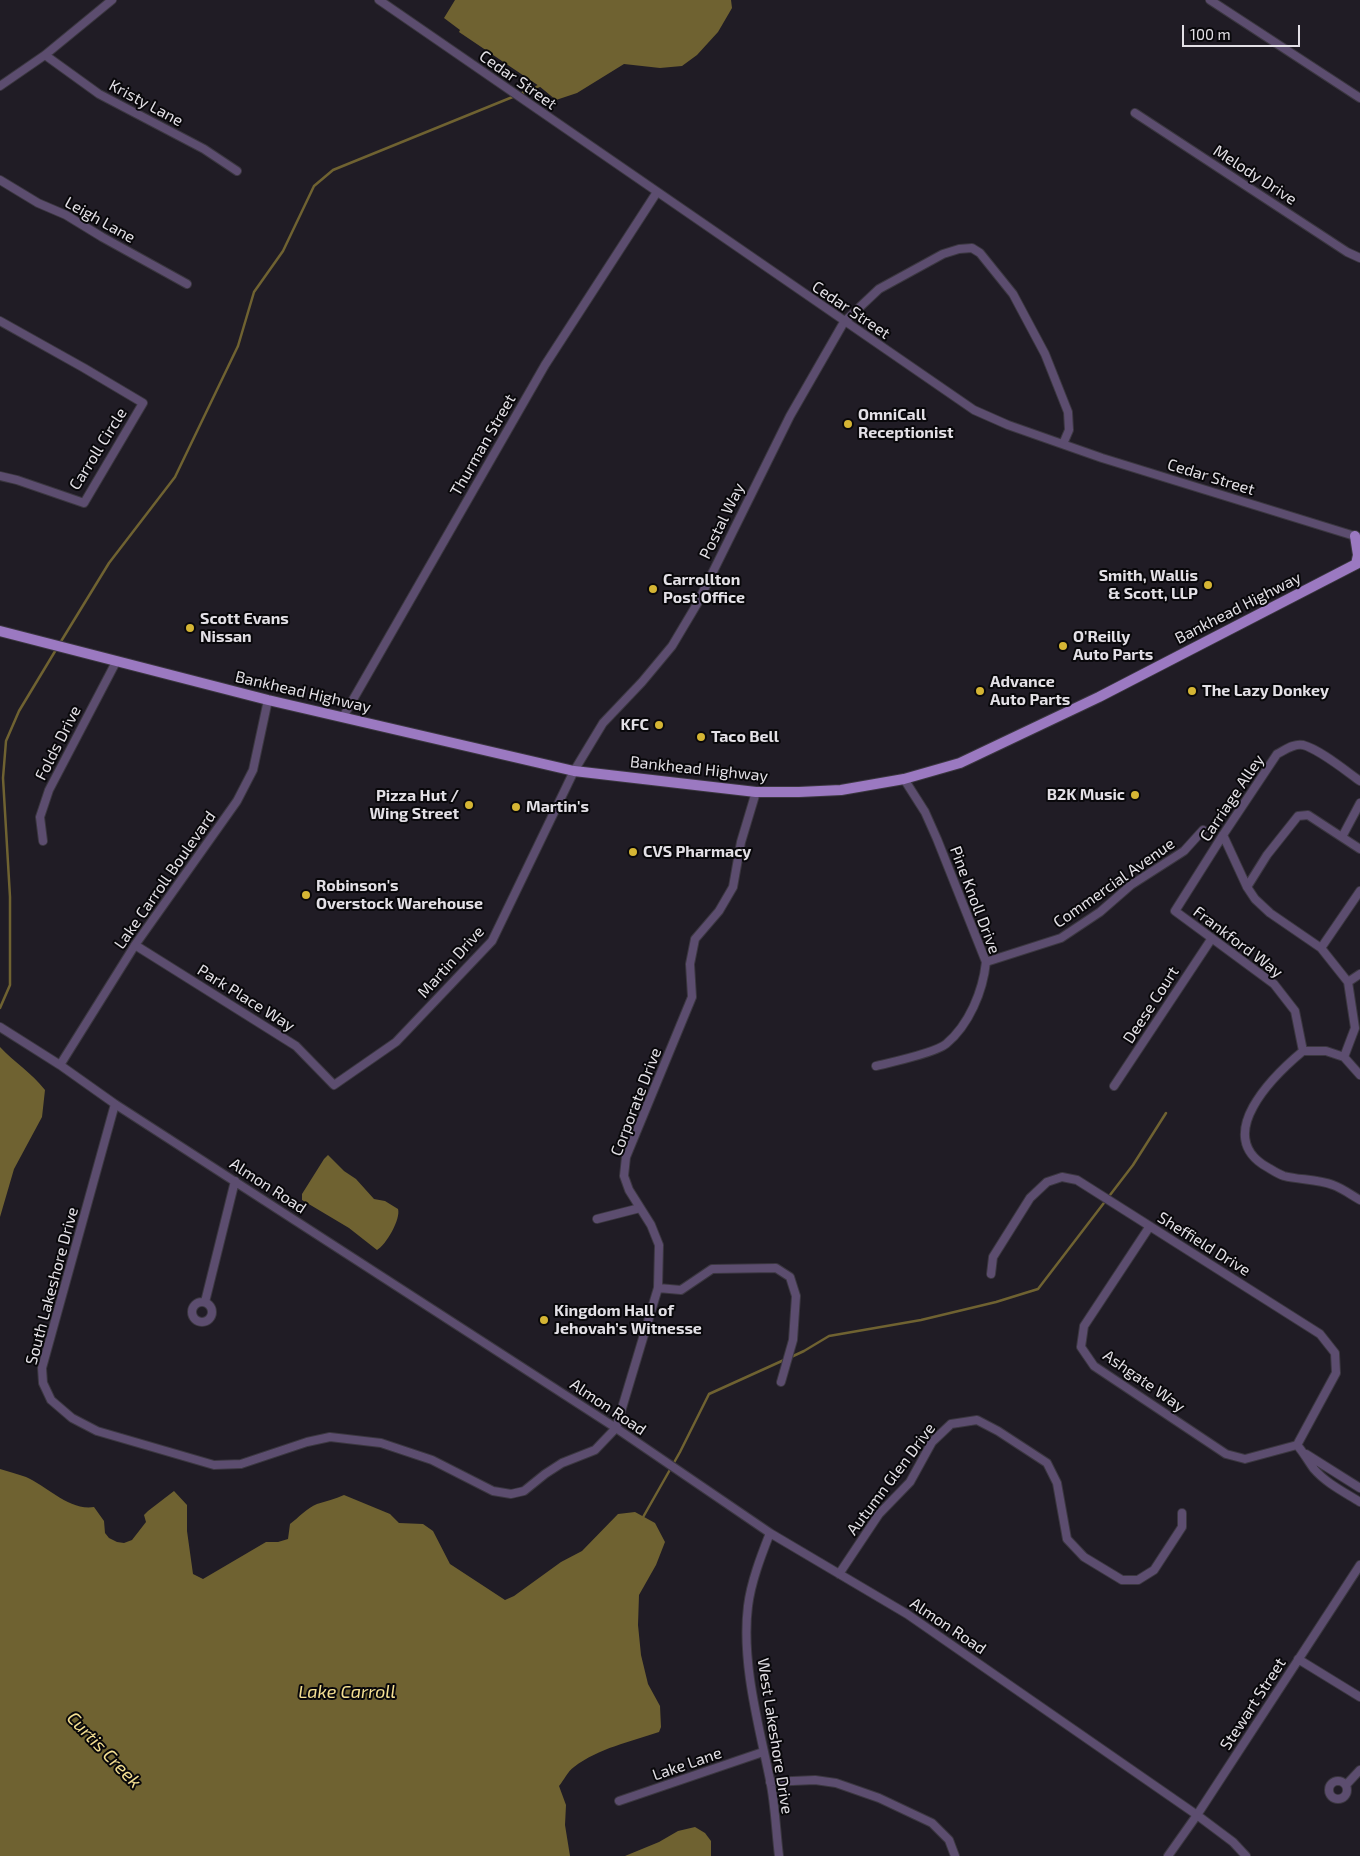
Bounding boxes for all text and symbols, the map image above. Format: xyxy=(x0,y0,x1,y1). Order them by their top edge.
scale bar xyxy=(1185,15,1302,47)
text: 100 m xyxy=(1190,25,1231,43)
street label: Cedar Street xyxy=(476,46,560,114)
street label: Kristy Lane xyxy=(106,76,186,130)
street label: Melody Drive xyxy=(1210,141,1300,209)
street label: Leigh Lane xyxy=(61,193,139,247)
street label: Cedar Street xyxy=(808,277,894,343)
street label: Thurman Street xyxy=(446,391,520,499)
street label: Carroll Circle xyxy=(65,404,131,494)
place label: OmniCall Receptionist xyxy=(858,405,953,443)
marker: OmniCall Receptionist xyxy=(842,418,854,430)
street label: Cedar Street xyxy=(1165,455,1257,499)
street label: Postal Way xyxy=(695,480,749,562)
place label: Smith, Wallis & Scott, LLP xyxy=(1099,566,1198,604)
street label: Bankhead Highway xyxy=(1172,568,1304,648)
place label: Carrollton Post Office xyxy=(663,570,745,608)
marker: Smith, Wallis & Scott, LLP xyxy=(1202,579,1214,591)
marker: Carrollton Post Office xyxy=(647,583,659,595)
place label: Scott Evans Nissan xyxy=(200,609,289,647)
marker: Scott Evans Nissan xyxy=(184,622,196,634)
place label: O'Reilly Auto Parts xyxy=(1073,627,1153,665)
marker: O'Reilly Auto Parts xyxy=(1057,640,1069,652)
street label: Bankhead Highway xyxy=(233,667,373,717)
place label: Advance Auto Parts xyxy=(990,672,1070,710)
place label: The Lazy Donkey xyxy=(1202,681,1329,701)
marker: Advance Auto Parts xyxy=(974,685,986,697)
marker: The Lazy Donkey xyxy=(1186,685,1198,697)
street label: Folds Drive xyxy=(31,703,85,783)
place label: KFC xyxy=(621,715,649,735)
marker: KFC xyxy=(653,719,665,731)
place label: Taco Bell xyxy=(711,727,779,747)
marker: Taco Bell xyxy=(695,731,707,743)
street label: Carriage Alley xyxy=(1196,751,1268,845)
street label: Bankhead Highway xyxy=(629,752,769,786)
place label: B2K Music xyxy=(1047,785,1125,805)
place label: Pizza Hut / Wing Street xyxy=(369,786,459,824)
marker: B2K Music xyxy=(1129,789,1141,801)
place label: Martin's xyxy=(526,797,589,817)
marker: Pizza Hut / Wing Street xyxy=(463,799,475,811)
marker: Martin's xyxy=(510,801,522,813)
street label: Lake Carroll Boulevard xyxy=(110,807,220,953)
street label: Commercial Avenue xyxy=(1050,834,1178,932)
place label: CVS Pharmacy xyxy=(643,842,751,862)
street label: Pine Knoll Drive xyxy=(946,843,1004,957)
marker: CVS Pharmacy xyxy=(627,846,639,858)
place label: Robinson's Overstock Warehouse xyxy=(316,876,483,914)
marker: Robinson's Overstock Warehouse xyxy=(300,889,312,901)
street label: Frankford Way xyxy=(1189,902,1287,982)
street label: Martin Drive xyxy=(414,922,488,1002)
street label: Park Place Way xyxy=(194,960,298,1036)
street label: Deese Court xyxy=(1119,963,1183,1047)
street label: Corporate Drive xyxy=(607,1045,665,1159)
street label: Almon Road xyxy=(226,1154,310,1218)
street label: South Lakeshore Drive xyxy=(22,1205,82,1367)
street label: Sheffield Drive xyxy=(1154,1208,1254,1280)
place label: Kingdom Hall of Jehovah’s Witnesse xyxy=(554,1301,702,1339)
marker: Kingdom Hall of Jehovah’s Witnesse xyxy=(538,1314,550,1326)
street label: Ashgate Way xyxy=(1099,1346,1189,1416)
street label: Almon Road xyxy=(566,1375,650,1439)
street label: Autumn Glen Drive xyxy=(843,1419,939,1539)
street label: Almon Road xyxy=(906,1594,990,1658)
street label: Stewart Street xyxy=(1216,1654,1290,1754)
street label: West Lakeshore Drive xyxy=(753,1657,797,1815)
water label: Lake Carroll xyxy=(298,1681,396,1703)
water label: Curtis Creek xyxy=(62,1707,146,1793)
street label: Lake Lane xyxy=(650,1743,724,1785)

